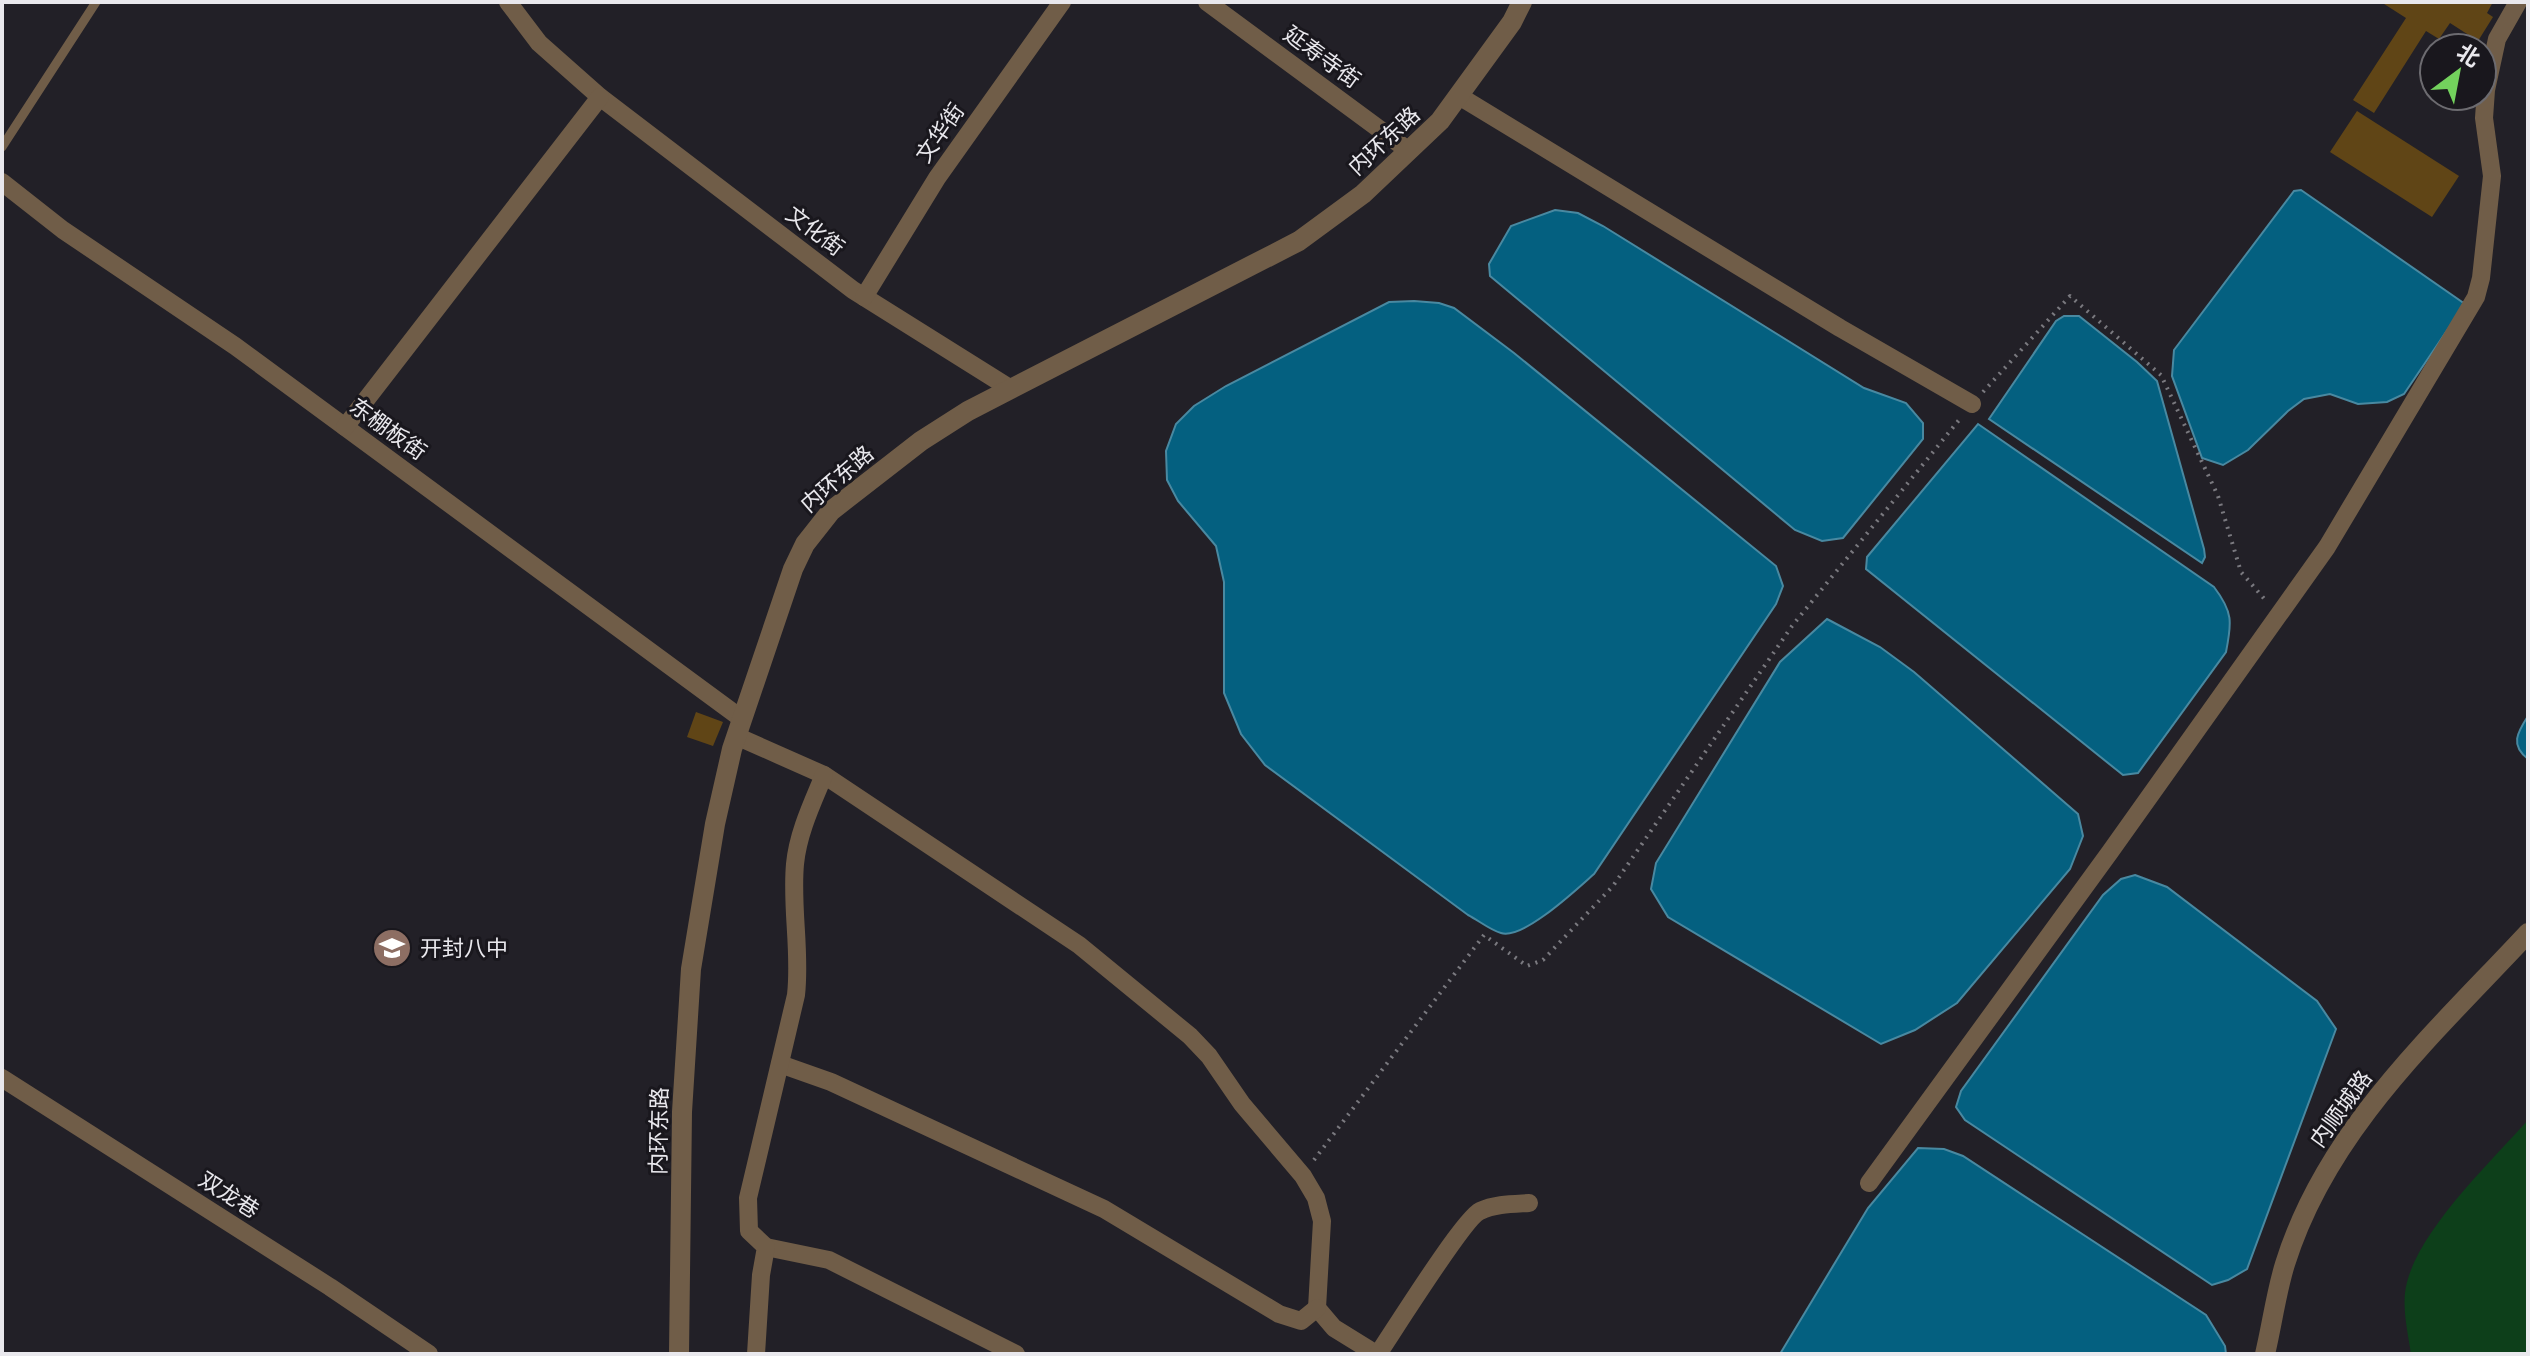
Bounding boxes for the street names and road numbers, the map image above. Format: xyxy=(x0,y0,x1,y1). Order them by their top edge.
street label: 延寿寺街 xyxy=(1278,20,1366,94)
street label: 文华街 xyxy=(910,98,970,168)
street label: 内环东路 xyxy=(1343,101,1425,181)
street label: 文化街 xyxy=(781,200,849,262)
street label: 东棚板街 xyxy=(344,392,432,466)
street label: 内环东路 xyxy=(795,440,879,518)
street label: 内顺城路 xyxy=(2304,1065,2378,1153)
street label: 内环东路 xyxy=(645,1087,673,1175)
street label: 双龙巷 xyxy=(194,1166,264,1224)

